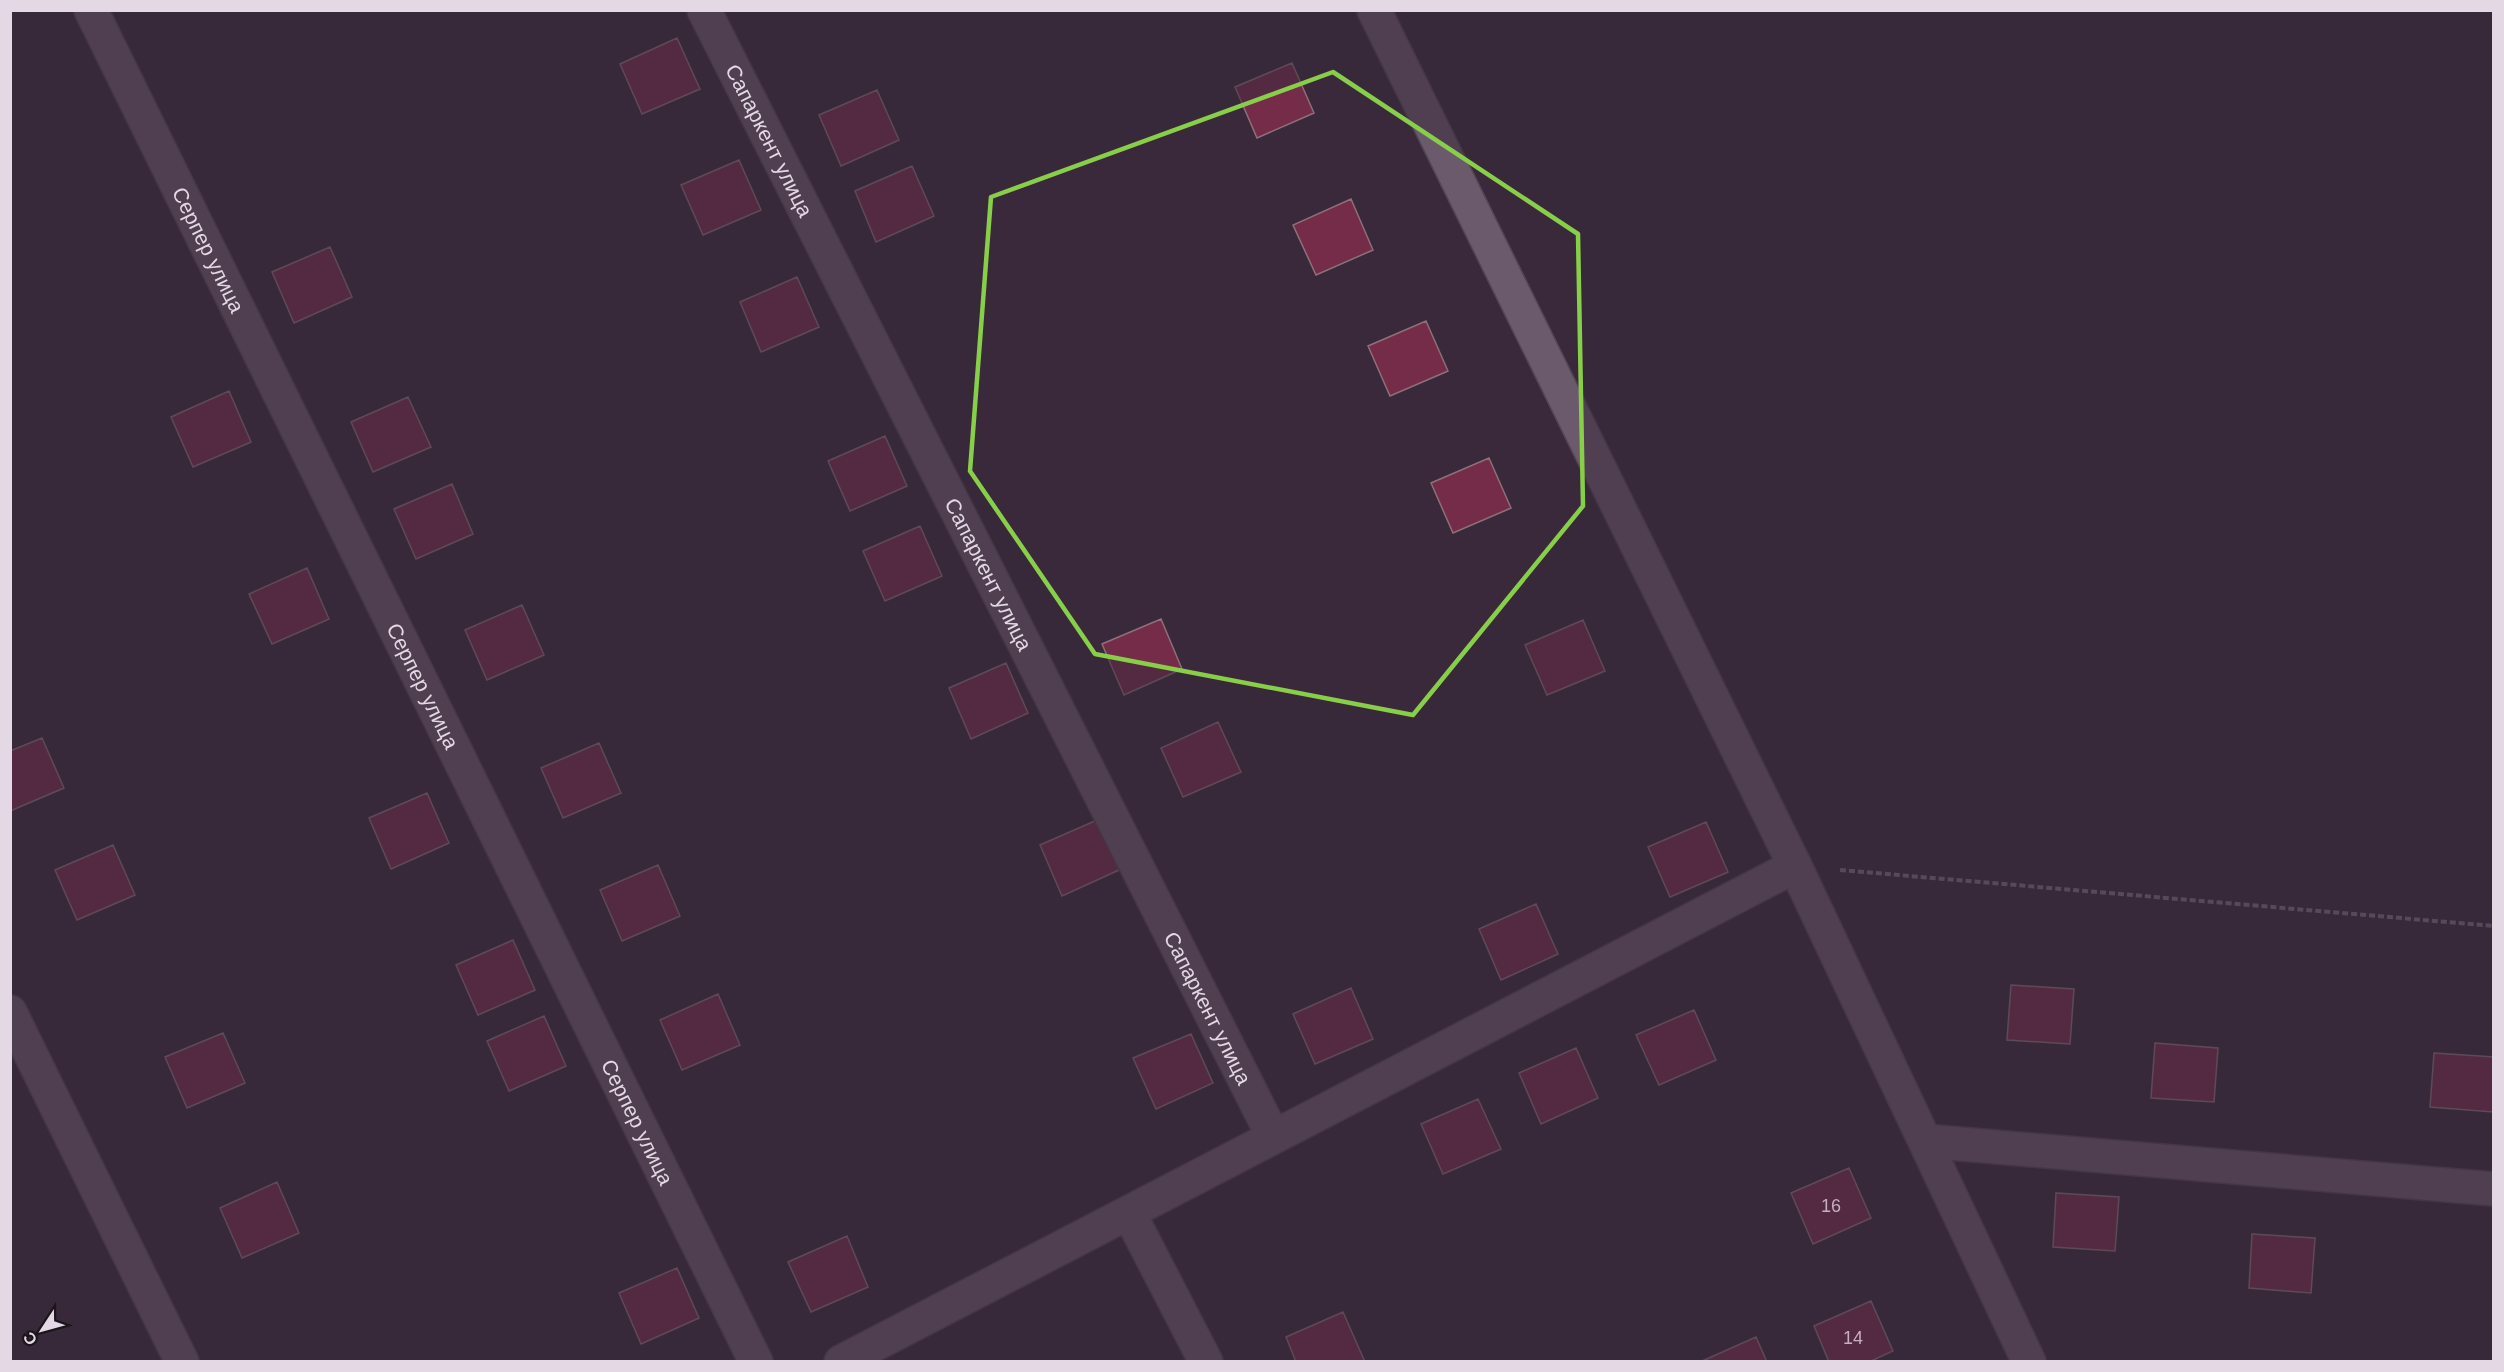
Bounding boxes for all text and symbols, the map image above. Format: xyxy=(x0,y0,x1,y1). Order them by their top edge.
street label: Сапаркент улица xyxy=(722,60,818,221)
street label: Серпер улица xyxy=(168,183,250,316)
street label: Сапаркент улица xyxy=(941,494,1037,654)
street label: Серпер улица xyxy=(383,619,464,752)
street label: Сапаркент улица xyxy=(1160,928,1256,1088)
street label: Серпер улица xyxy=(597,1055,679,1189)
house number: 16 xyxy=(1821,1196,1841,1216)
north arrow xyxy=(12,1300,72,1360)
text: С xyxy=(20,1328,41,1348)
house number: 14 xyxy=(1843,1328,1863,1348)

